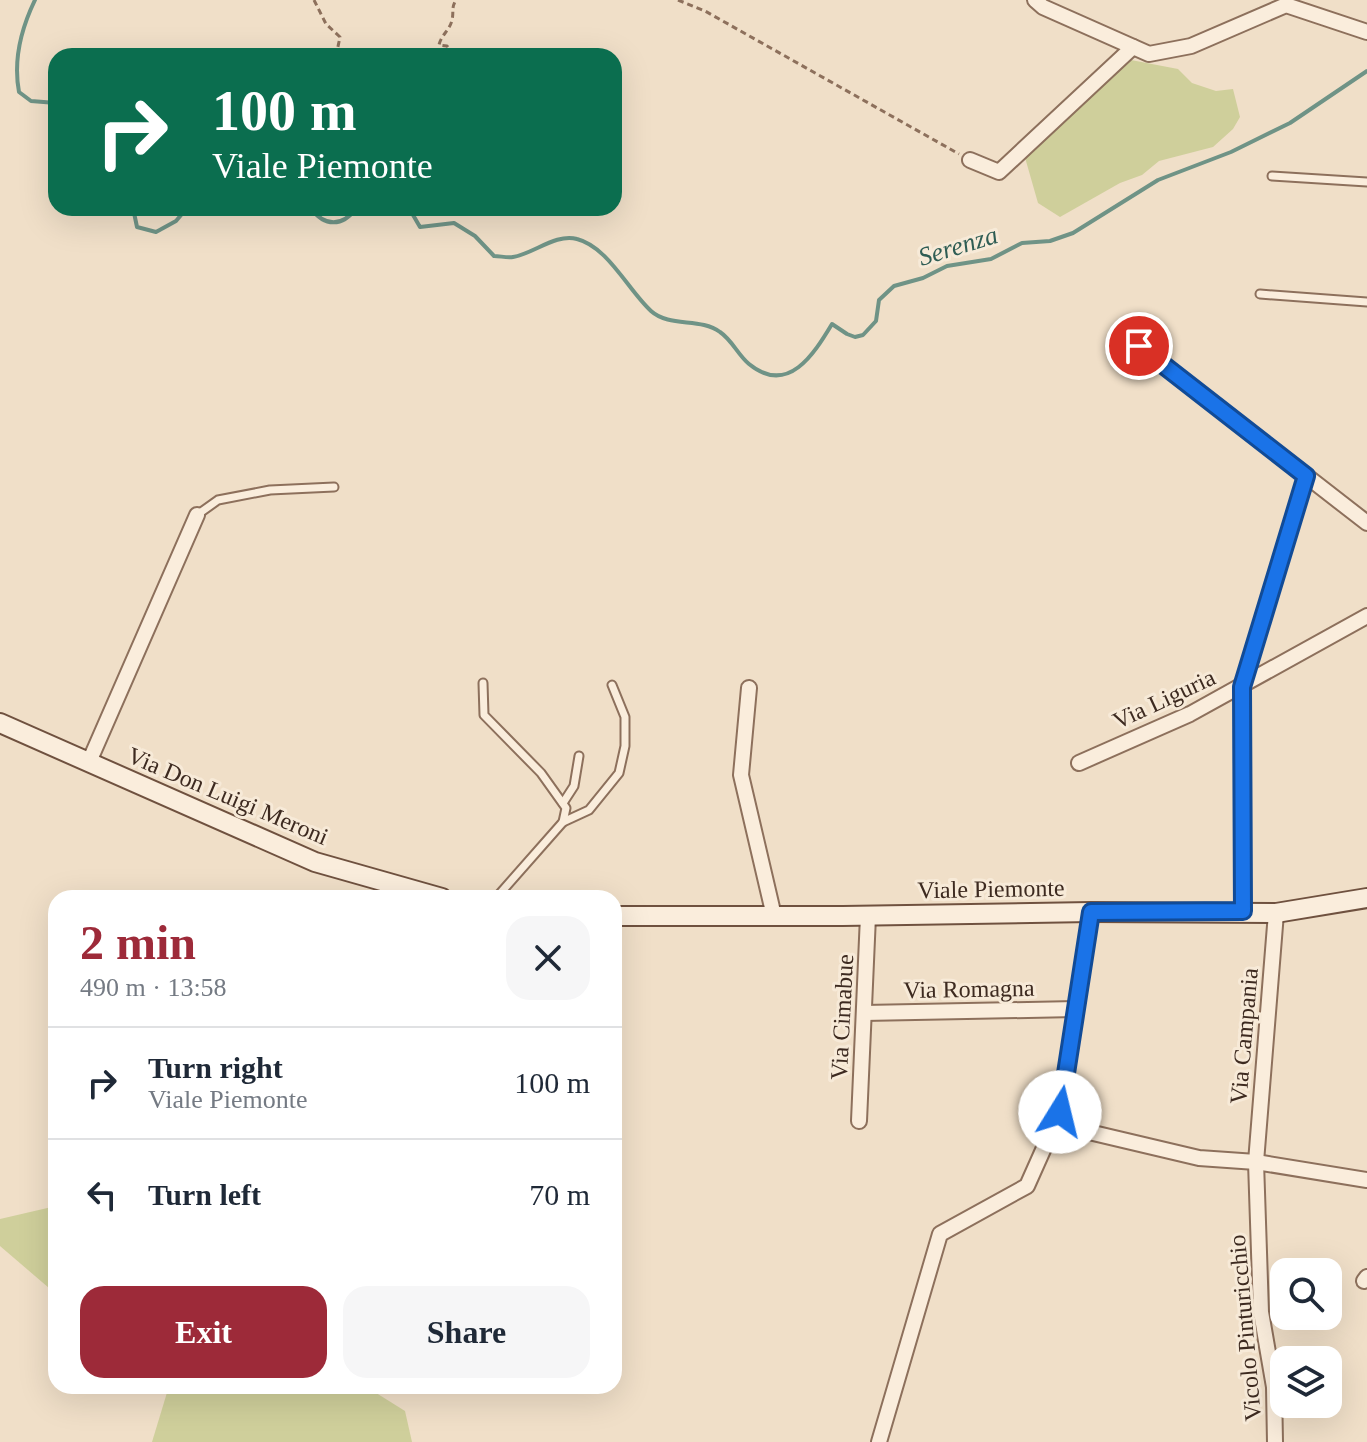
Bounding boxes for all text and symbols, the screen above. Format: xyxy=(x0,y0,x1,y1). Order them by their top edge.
icon: right xyxy=(80,80,184,184)
text: 100 m xyxy=(212,80,357,142)
text: Viale Piemonte xyxy=(212,146,433,186)
water label: Serenza xyxy=(915,220,1001,272)
pin xyxy=(1105,312,1173,380)
icon: arrive xyxy=(1117,324,1161,368)
street label: Via Liguria xyxy=(1109,664,1220,734)
street label: Via Don Luigi Meroni xyxy=(124,742,332,850)
street label: Viale Piemonte xyxy=(917,875,1065,903)
text: 2 min xyxy=(80,916,196,969)
button: close xyxy=(506,916,590,1000)
street label: Via Cimabue xyxy=(826,953,858,1081)
street label: Via Campania xyxy=(1225,967,1263,1105)
text: 490 m · 13:58 xyxy=(80,973,227,1002)
street label: Via Romagna xyxy=(903,975,1035,1003)
text: Turn right xyxy=(148,1051,283,1084)
icon: right xyxy=(80,1061,124,1105)
text: 100 m xyxy=(514,1066,590,1099)
position arrow xyxy=(1018,1070,1102,1154)
text: Viale Piemonte xyxy=(148,1085,307,1114)
icon: left xyxy=(80,1173,124,1217)
text: Turn left xyxy=(148,1178,261,1211)
text: 70 m xyxy=(529,1178,590,1211)
street label: Vicolo Pinturicchio xyxy=(1224,1234,1266,1422)
map controls xyxy=(1270,1258,1342,1418)
button: search xyxy=(1270,1258,1342,1330)
button: Exit xyxy=(80,1286,327,1378)
button: Share xyxy=(343,1286,590,1378)
button: layers xyxy=(1270,1346,1342,1418)

